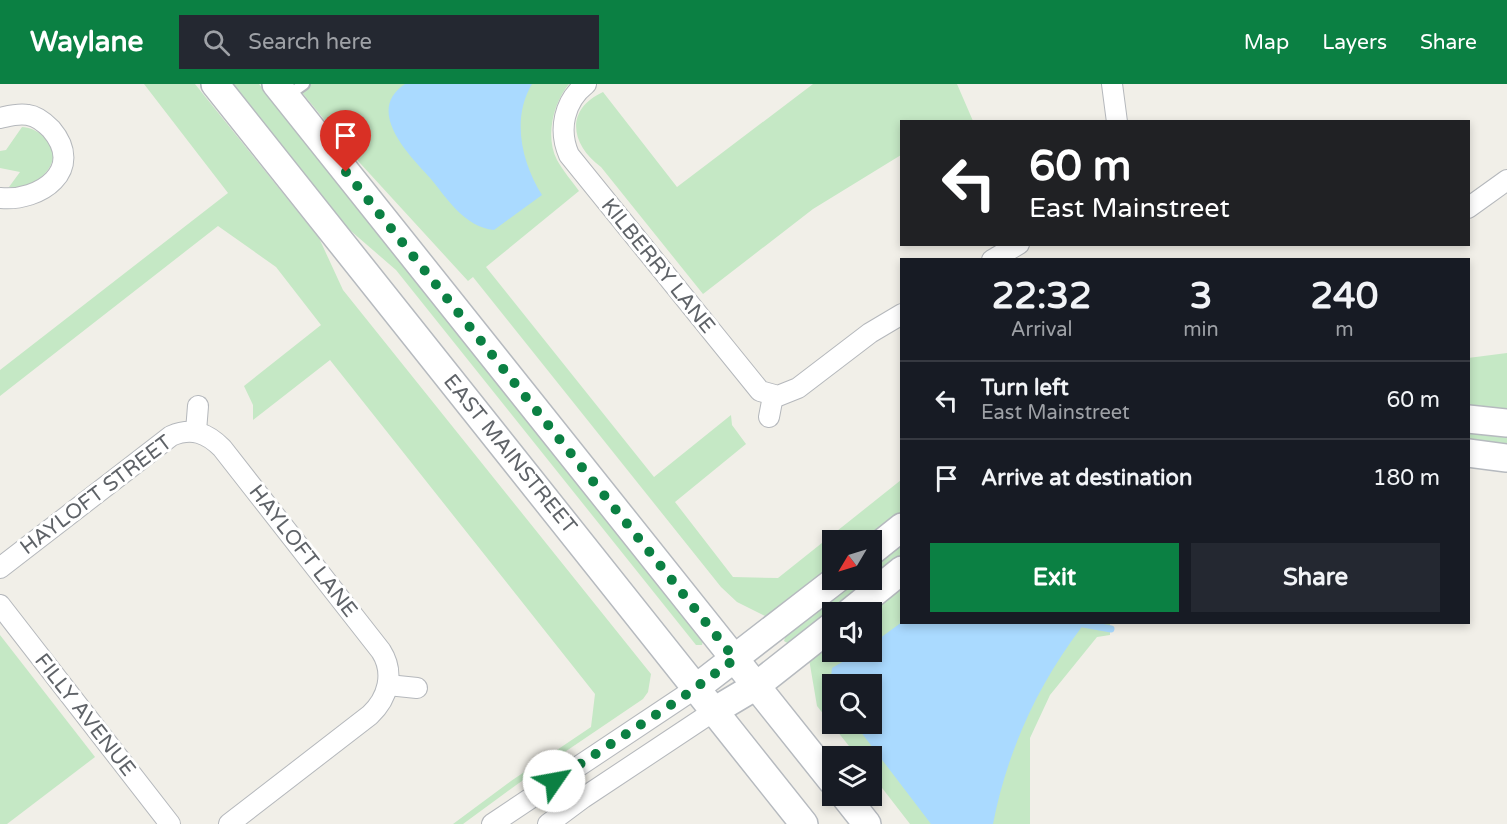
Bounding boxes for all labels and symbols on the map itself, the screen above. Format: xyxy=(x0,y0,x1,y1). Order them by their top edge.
pin xyxy=(320,110,371,172)
street label: KILBERRY LANE xyxy=(596,193,720,339)
street label: EAST MAINSTREET xyxy=(438,369,582,539)
street label: HAYLOFT STREET xyxy=(15,430,177,560)
street label: HAYLOFT LANE xyxy=(243,480,363,622)
north arrow xyxy=(822,530,882,590)
street label: FILLY AVENUE xyxy=(29,649,141,781)
position arrow xyxy=(522,749,586,813)

